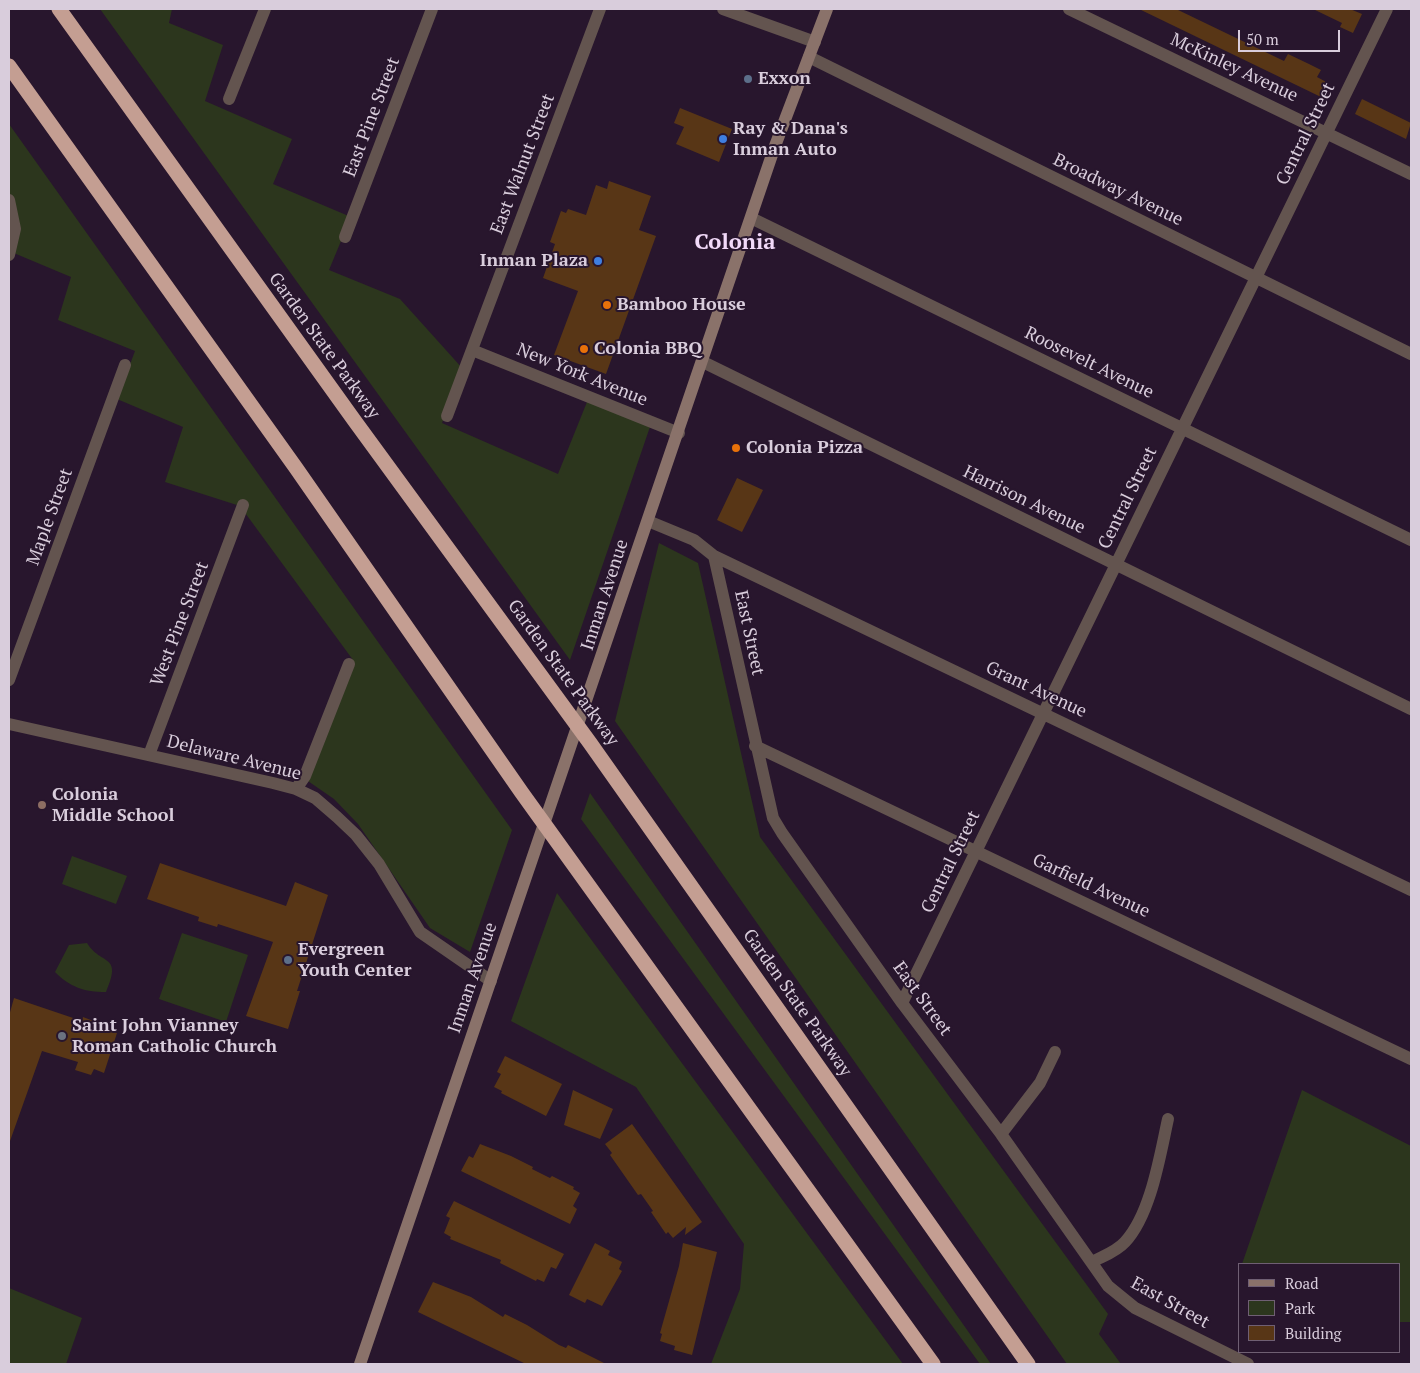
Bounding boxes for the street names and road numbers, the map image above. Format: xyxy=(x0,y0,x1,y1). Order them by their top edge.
street label: McKinley Avenue xyxy=(1167,29,1301,107)
street label: East Pine Street xyxy=(339,54,405,180)
street label: Central Street xyxy=(1272,79,1340,189)
street label: East Walnut Street xyxy=(486,91,560,237)
street label: Broadway Avenue xyxy=(1050,149,1186,231)
street label: Garden State Parkway xyxy=(264,269,384,423)
street label: Roosevelt Avenue xyxy=(1021,322,1157,404)
street label: New York Avenue xyxy=(513,339,651,411)
street label: Central Street xyxy=(1094,443,1162,553)
street label: Harrison Avenue xyxy=(959,461,1089,539)
street label: Maple Street xyxy=(22,465,78,569)
street label: Inman Avenue xyxy=(577,537,633,653)
street label: West Pine Street xyxy=(146,559,214,689)
street label: East Street xyxy=(729,588,769,678)
street label: Garden State Parkway xyxy=(503,596,623,750)
street label: Grant Avenue xyxy=(982,657,1090,723)
street label: Delaware Avenue xyxy=(165,731,303,785)
street label: Central Street xyxy=(917,807,985,917)
street label: Garfield Avenue xyxy=(1029,849,1153,923)
street label: Inman Avenue xyxy=(444,920,502,1036)
street label: Garden State Parkway xyxy=(738,925,856,1081)
street label: East Street xyxy=(888,958,956,1040)
street label: East Street xyxy=(1127,1273,1213,1333)

